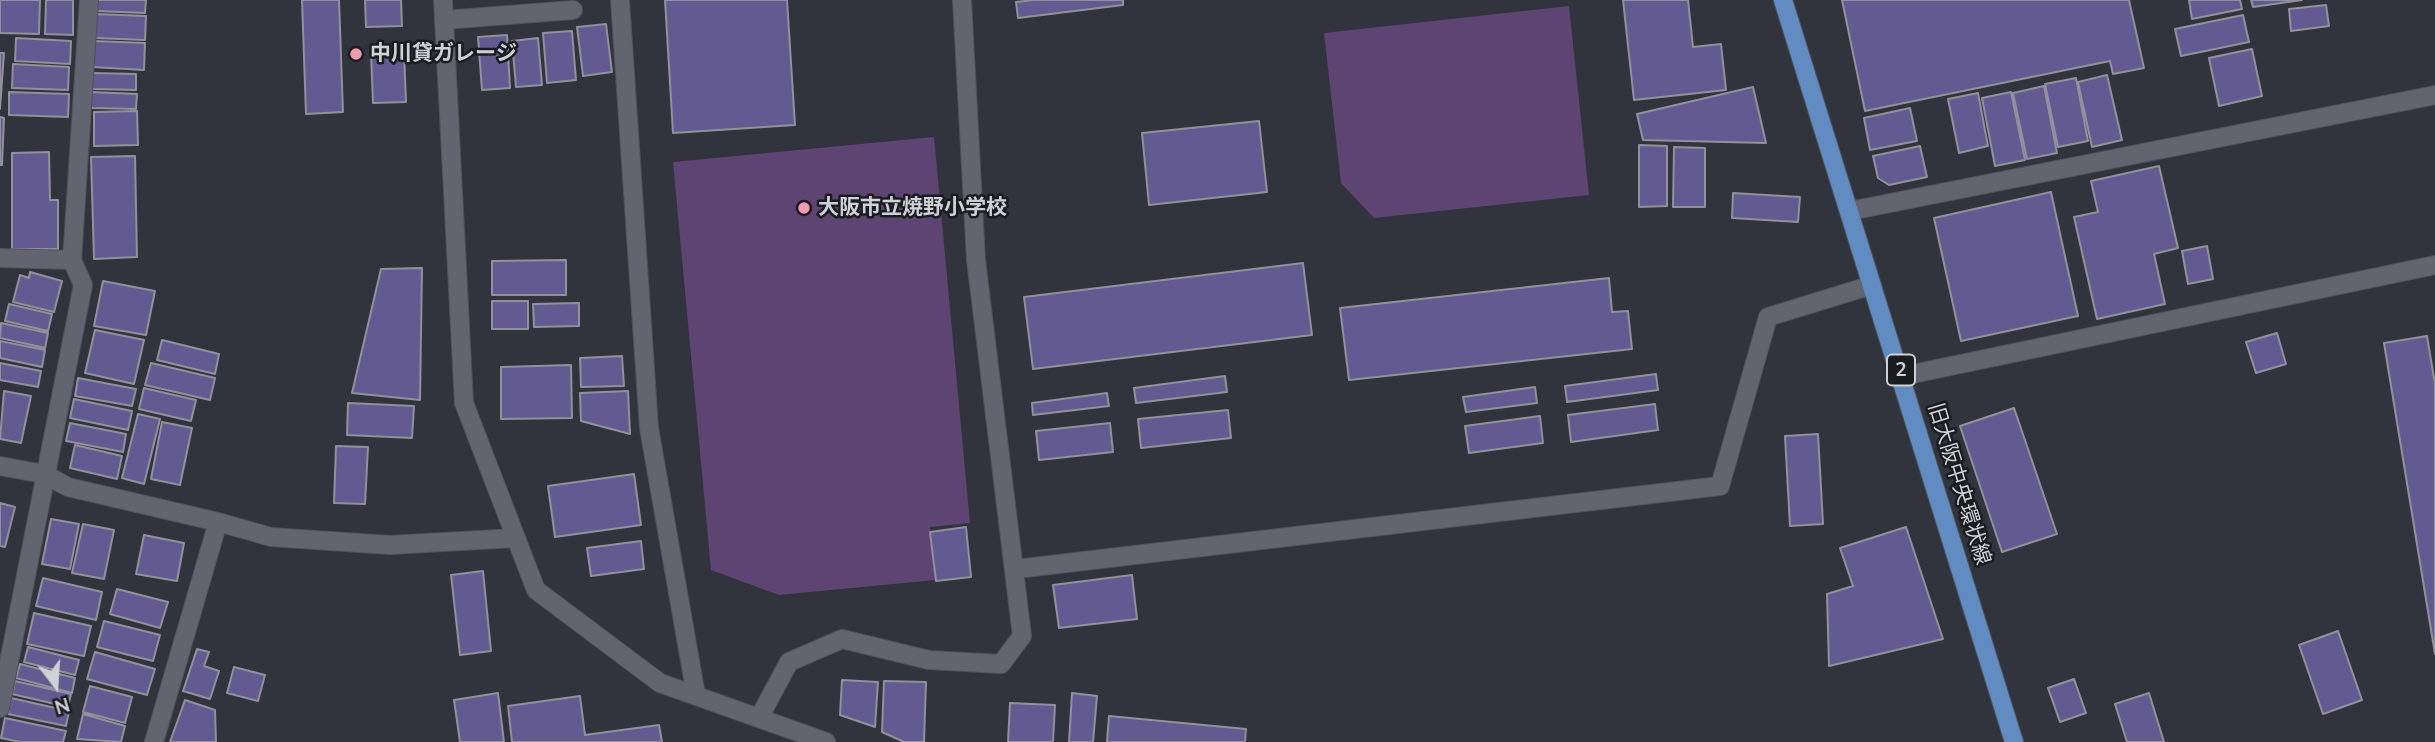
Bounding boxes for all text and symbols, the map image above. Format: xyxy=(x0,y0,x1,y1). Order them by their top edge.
place label: 中川貸ガレージ xyxy=(370,41,517,67)
marker: 中川貸ガレージ xyxy=(348,46,364,62)
place label: 大阪市立焼野小学校 xyxy=(818,195,1007,221)
marker: 大阪市立焼野小学校 xyxy=(796,200,812,216)
road number: 2 xyxy=(1887,354,1915,386)
street label: 旧大阪中央環状線 xyxy=(1922,400,1996,568)
north arrow xyxy=(21,651,91,721)
text: N xyxy=(52,693,73,720)

